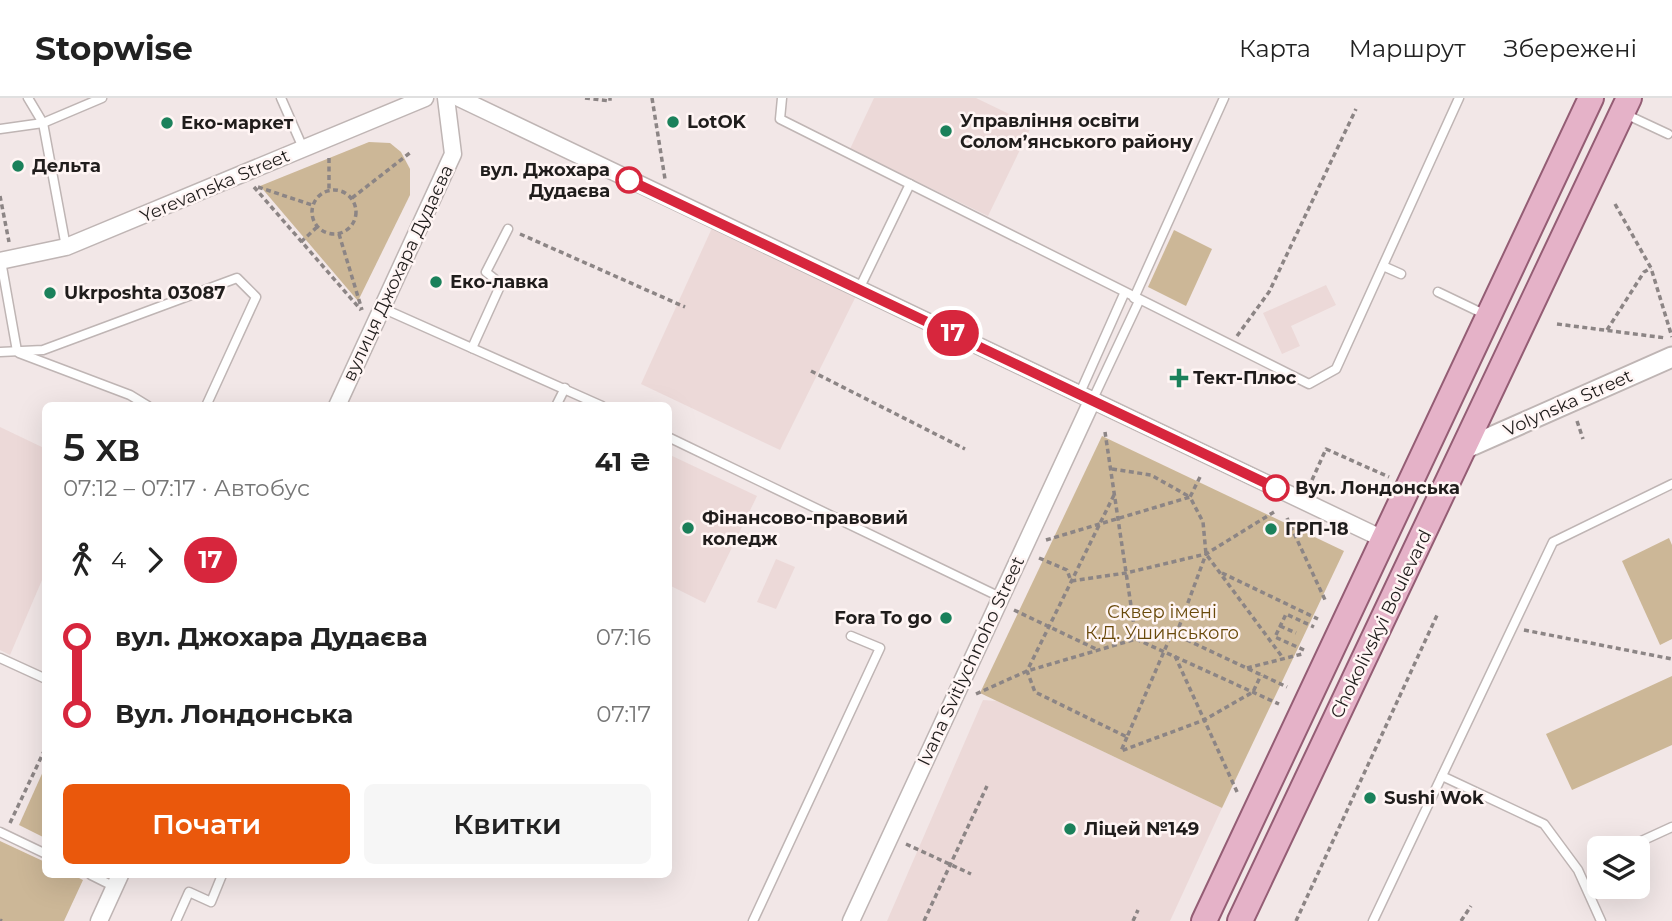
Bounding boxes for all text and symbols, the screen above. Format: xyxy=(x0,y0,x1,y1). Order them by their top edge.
text: Stopwise xyxy=(35,28,193,68)
text: Карта xyxy=(1239,34,1311,63)
text: Маршрут xyxy=(1349,34,1466,63)
text: Збережені xyxy=(1504,34,1637,63)
place label: Управління освіти Солом’янського району xyxy=(960,110,1194,153)
place label: LotOK xyxy=(687,111,747,133)
place label: Еко-маркет xyxy=(181,112,294,134)
marker: LotOK xyxy=(665,114,681,130)
marker: Еко-маркет xyxy=(159,115,175,131)
marker: Управління освіти Солом’янського району xyxy=(938,123,954,139)
street label: Yerevanska Street xyxy=(137,145,293,227)
place label: Дельта xyxy=(32,155,101,177)
marker: Дельта xyxy=(10,158,26,174)
place label: вул. Джохара Дудаєва xyxy=(480,159,610,202)
street label: вулиця Джохара Дудаєва xyxy=(338,161,458,385)
marker: вул. Джохара Дудаєва xyxy=(616,167,642,193)
place label: Еко-лавка xyxy=(450,271,549,293)
marker: Еко-лавка xyxy=(428,274,444,290)
place label: Ukrposhta 03087 xyxy=(64,282,225,304)
marker: Ukrposhta 03087 xyxy=(42,285,58,301)
line badge: 17 xyxy=(922,310,984,356)
text: 17 xyxy=(941,318,965,347)
street label: Volynska Street xyxy=(1500,365,1636,441)
place label: Тект-Плюс xyxy=(1193,367,1297,389)
marker: Тект-Плюс xyxy=(1171,370,1187,386)
text: 5 хв xyxy=(63,424,141,471)
text: 41 ₴ xyxy=(595,446,651,478)
text: 07:12 – 07:17 · Автобус xyxy=(63,474,310,502)
marker: Вул. Лондонська xyxy=(1263,475,1289,501)
place label: Вул. Лондонська xyxy=(1295,477,1460,499)
place label: Фінансово-правовий коледж xyxy=(702,507,908,550)
place label: ГРП-18 xyxy=(1285,518,1349,540)
marker: Фінансово-правовий коледж xyxy=(680,520,696,536)
marker: ГРП-18 xyxy=(1263,521,1279,537)
street label: Chokolivskyi Boulevard xyxy=(1326,526,1436,722)
icon: walk xyxy=(63,541,101,579)
icon: forward xyxy=(136,541,174,579)
text: 17 xyxy=(198,545,223,574)
text: 4 xyxy=(111,546,126,574)
street label: Ivana Svitlychnoho Street xyxy=(913,553,1029,769)
park label: Сквер імені К.Д. Ушинського xyxy=(1085,601,1239,644)
place label: Fora To go xyxy=(834,607,932,629)
marker: Fora To go xyxy=(938,610,954,626)
text: вул. Джохара Дудаєва xyxy=(115,621,428,653)
text: 07:16 xyxy=(596,623,651,651)
text: Вул. Лондонська xyxy=(115,698,353,730)
text: 07:17 xyxy=(596,700,651,728)
button: Почати xyxy=(63,784,350,864)
button: Квитки xyxy=(364,784,651,864)
place label: Sushi Wok xyxy=(1384,787,1484,809)
marker: Sushi Wok xyxy=(1362,790,1378,806)
place label: Ліцей №149 xyxy=(1084,818,1199,840)
marker: Ліцей №149 xyxy=(1062,821,1078,837)
map controls xyxy=(1587,836,1650,899)
button: layers xyxy=(1587,836,1650,899)

